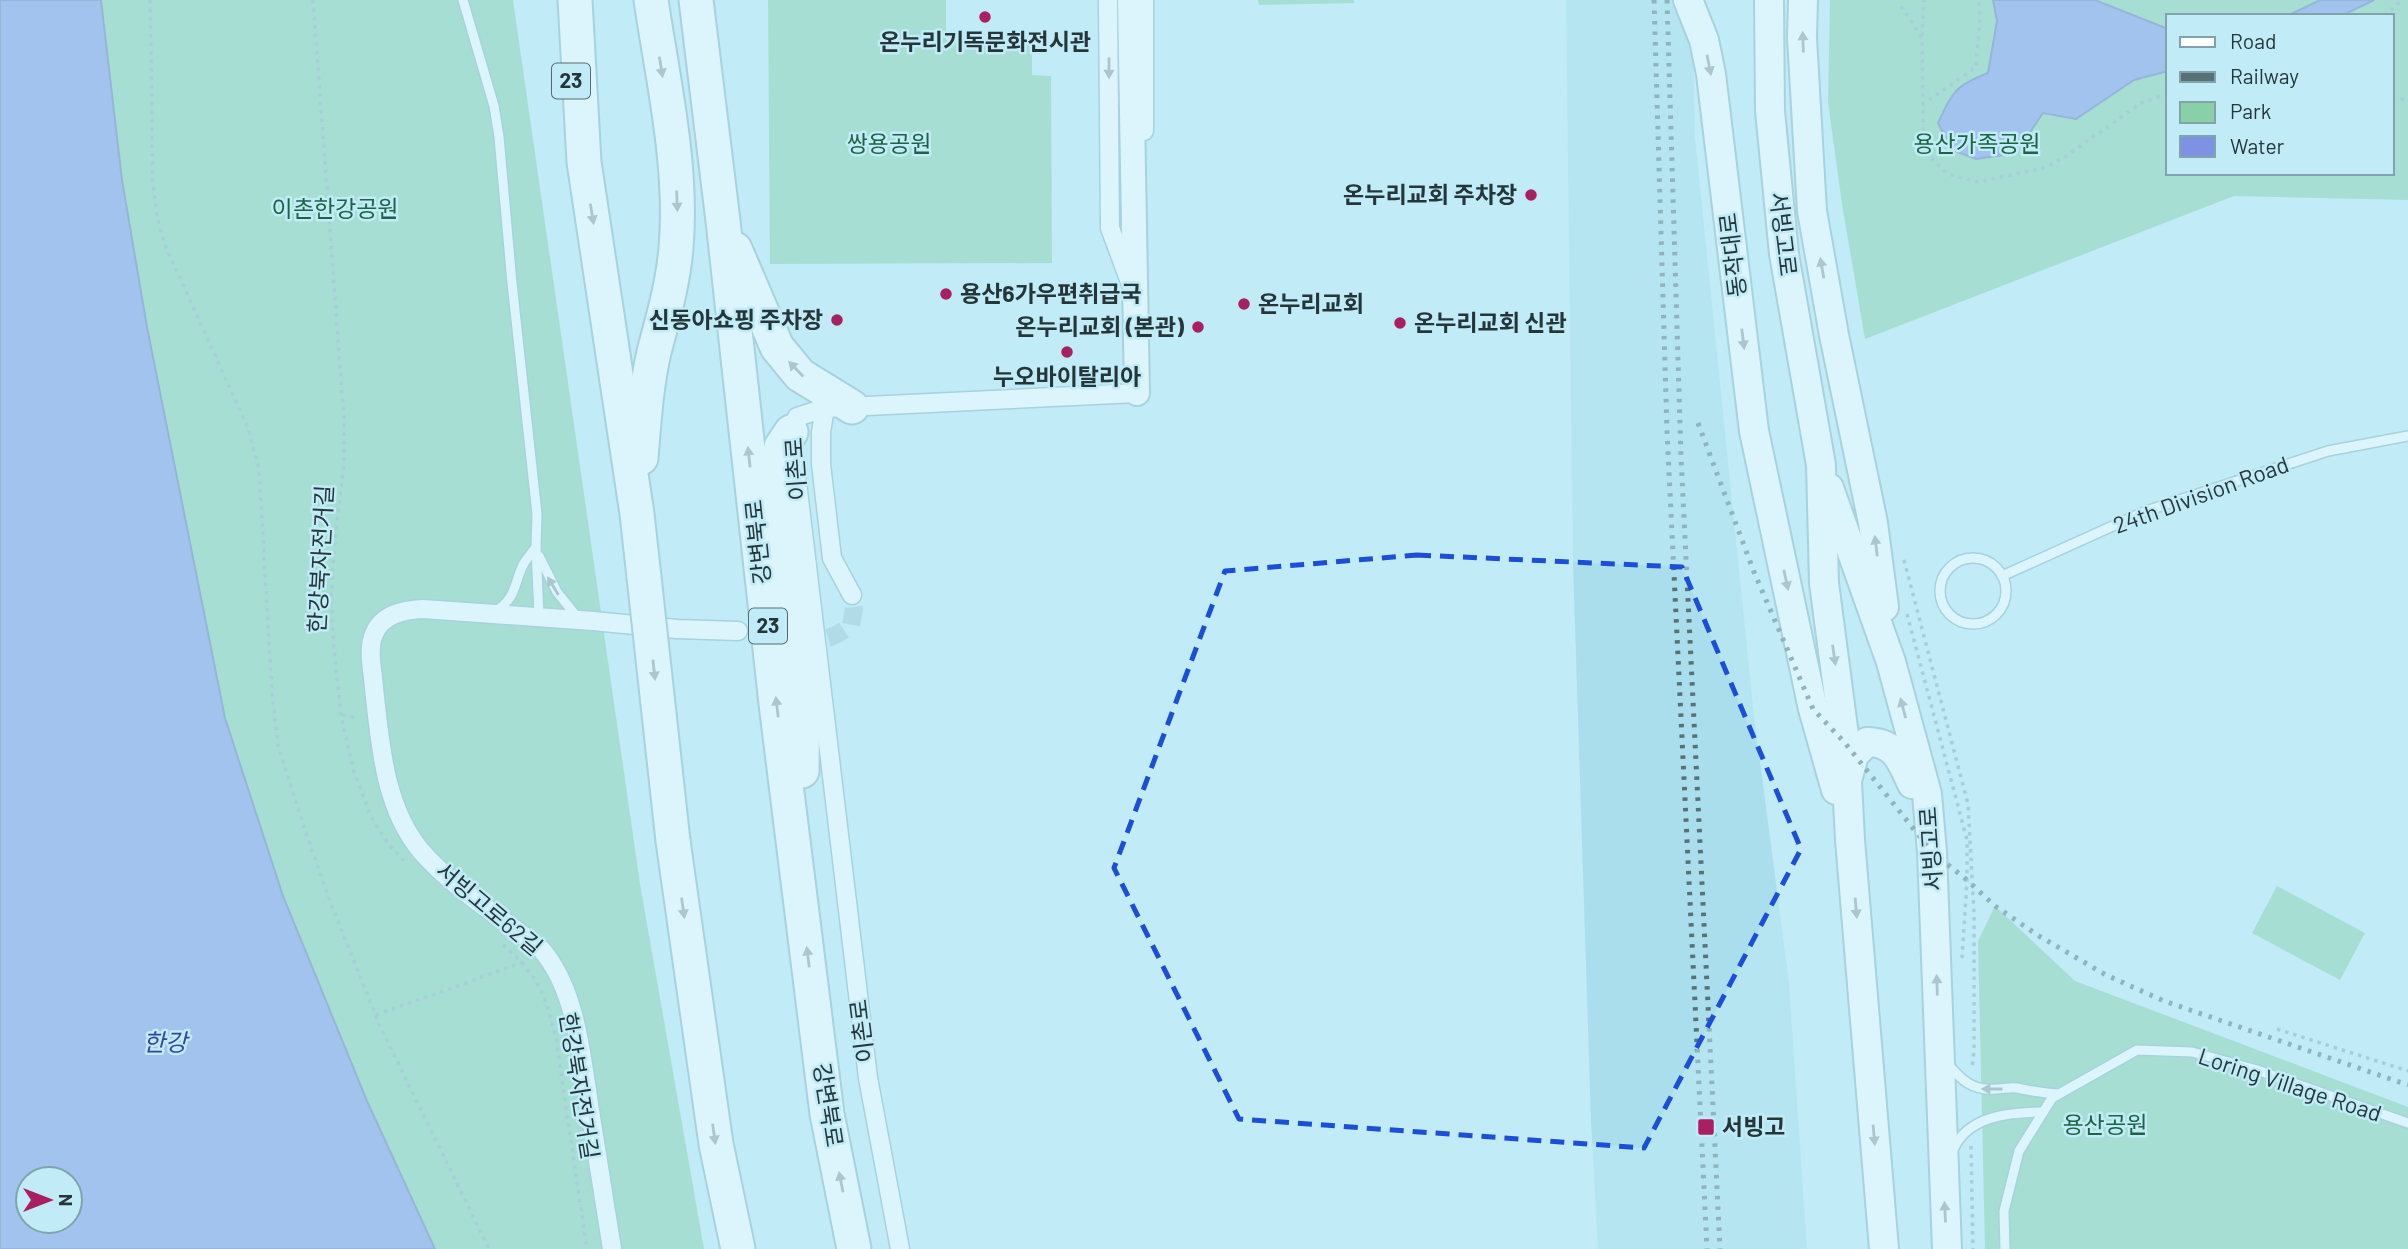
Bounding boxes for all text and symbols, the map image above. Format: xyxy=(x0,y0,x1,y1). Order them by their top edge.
marker: 온누리기독문화전시관 xyxy=(977,9,993,25)
legend xyxy=(2166,14,2394,175)
place label: 온누리기독문화전시관 xyxy=(879,27,1091,55)
text: Road xyxy=(2230,28,2276,53)
one-way arrow xyxy=(1797,30,1808,52)
one-way arrow xyxy=(1704,54,1715,76)
one-way arrow xyxy=(656,56,667,78)
one-way arrow xyxy=(1103,57,1115,79)
text: Railway xyxy=(2230,63,2299,88)
road number: 23 xyxy=(552,64,590,98)
text: Park xyxy=(2230,98,2271,123)
park label: 쌍용공원 xyxy=(847,129,931,157)
park label: 용산가족공원 xyxy=(1914,129,2040,157)
text: Water xyxy=(2230,133,2285,158)
place label: 온누리교회 주차장 xyxy=(1343,180,1517,208)
marker: 온누리교회 주차장 xyxy=(1523,187,1539,203)
one-way arrow xyxy=(671,190,682,212)
street label: 서빙고로 xyxy=(1765,190,1803,278)
park label: 이촌한강공원 xyxy=(272,194,398,222)
one-way arrow xyxy=(586,204,597,226)
street label: 동작대로 xyxy=(1713,211,1751,299)
one-way arrow xyxy=(1816,257,1827,279)
place label: 용산6가우편취급국 xyxy=(960,279,1142,307)
marker: 용산6가우편취급국 xyxy=(938,286,954,302)
place label: 온누리교회 xyxy=(1258,289,1364,317)
marker: 온누리교회 xyxy=(1236,296,1252,312)
place label: 신동아쇼핑 주차장 xyxy=(649,305,823,333)
place label: 온누리교회 신관 xyxy=(1414,308,1567,336)
marker: 신동아쇼핑 주차장 xyxy=(829,312,845,328)
place label: 온누리교회 (본관) xyxy=(1015,312,1184,340)
marker: 온누리교회 신관 xyxy=(1392,315,1408,331)
marker: 온누리교회 (본관) xyxy=(1190,319,1206,335)
one-way arrow xyxy=(1737,328,1748,350)
marker: 누오바이탈리아 xyxy=(1059,344,1075,360)
one-way arrow xyxy=(789,361,805,378)
place label: 누오바이탈리아 xyxy=(993,362,1141,390)
street label: 이촌로 xyxy=(779,436,811,502)
one-way arrow xyxy=(743,445,754,467)
street label: 24th Division Road xyxy=(2109,449,2292,539)
street label: 한강북자전거길 xyxy=(302,484,338,634)
street label: 강변북로 xyxy=(739,499,775,586)
one-way arrow xyxy=(1871,535,1882,557)
one-way arrow xyxy=(1780,569,1791,591)
one-way arrow xyxy=(547,576,560,595)
road number: 23 xyxy=(749,608,787,644)
one-way arrow xyxy=(1829,644,1840,666)
one-way arrow xyxy=(649,659,660,681)
one-way arrow xyxy=(771,696,782,718)
one-way arrow xyxy=(1897,697,1908,719)
street label: 서빙고로 xyxy=(1913,806,1947,892)
street label: 서빙고로62길 xyxy=(431,856,548,961)
one-way arrow xyxy=(1851,897,1862,919)
one-way arrow xyxy=(677,898,688,920)
one-way arrow xyxy=(802,946,813,968)
one-way arrow xyxy=(1932,974,1943,996)
street label: 이촌로 xyxy=(843,998,879,1064)
street label: 한강북자전거길 xyxy=(555,1011,605,1161)
water label: 한강 xyxy=(143,1027,190,1056)
street label: Loring Village Road xyxy=(2195,1041,2385,1127)
street label: 강변북로 xyxy=(809,1061,849,1149)
one-way arrow xyxy=(1981,1083,2003,1095)
park label: 용산공원 xyxy=(2063,1110,2147,1138)
place label: 서빙고 xyxy=(1722,1112,1785,1140)
marker: 서빙고 xyxy=(1696,1117,1716,1137)
one-way arrow xyxy=(709,1123,720,1145)
one-way arrow xyxy=(1869,1124,1880,1146)
north arrow xyxy=(14,1165,84,1235)
one-way arrow xyxy=(835,1171,846,1193)
text: N xyxy=(55,1194,78,1206)
one-way arrow xyxy=(1939,1201,1950,1223)

